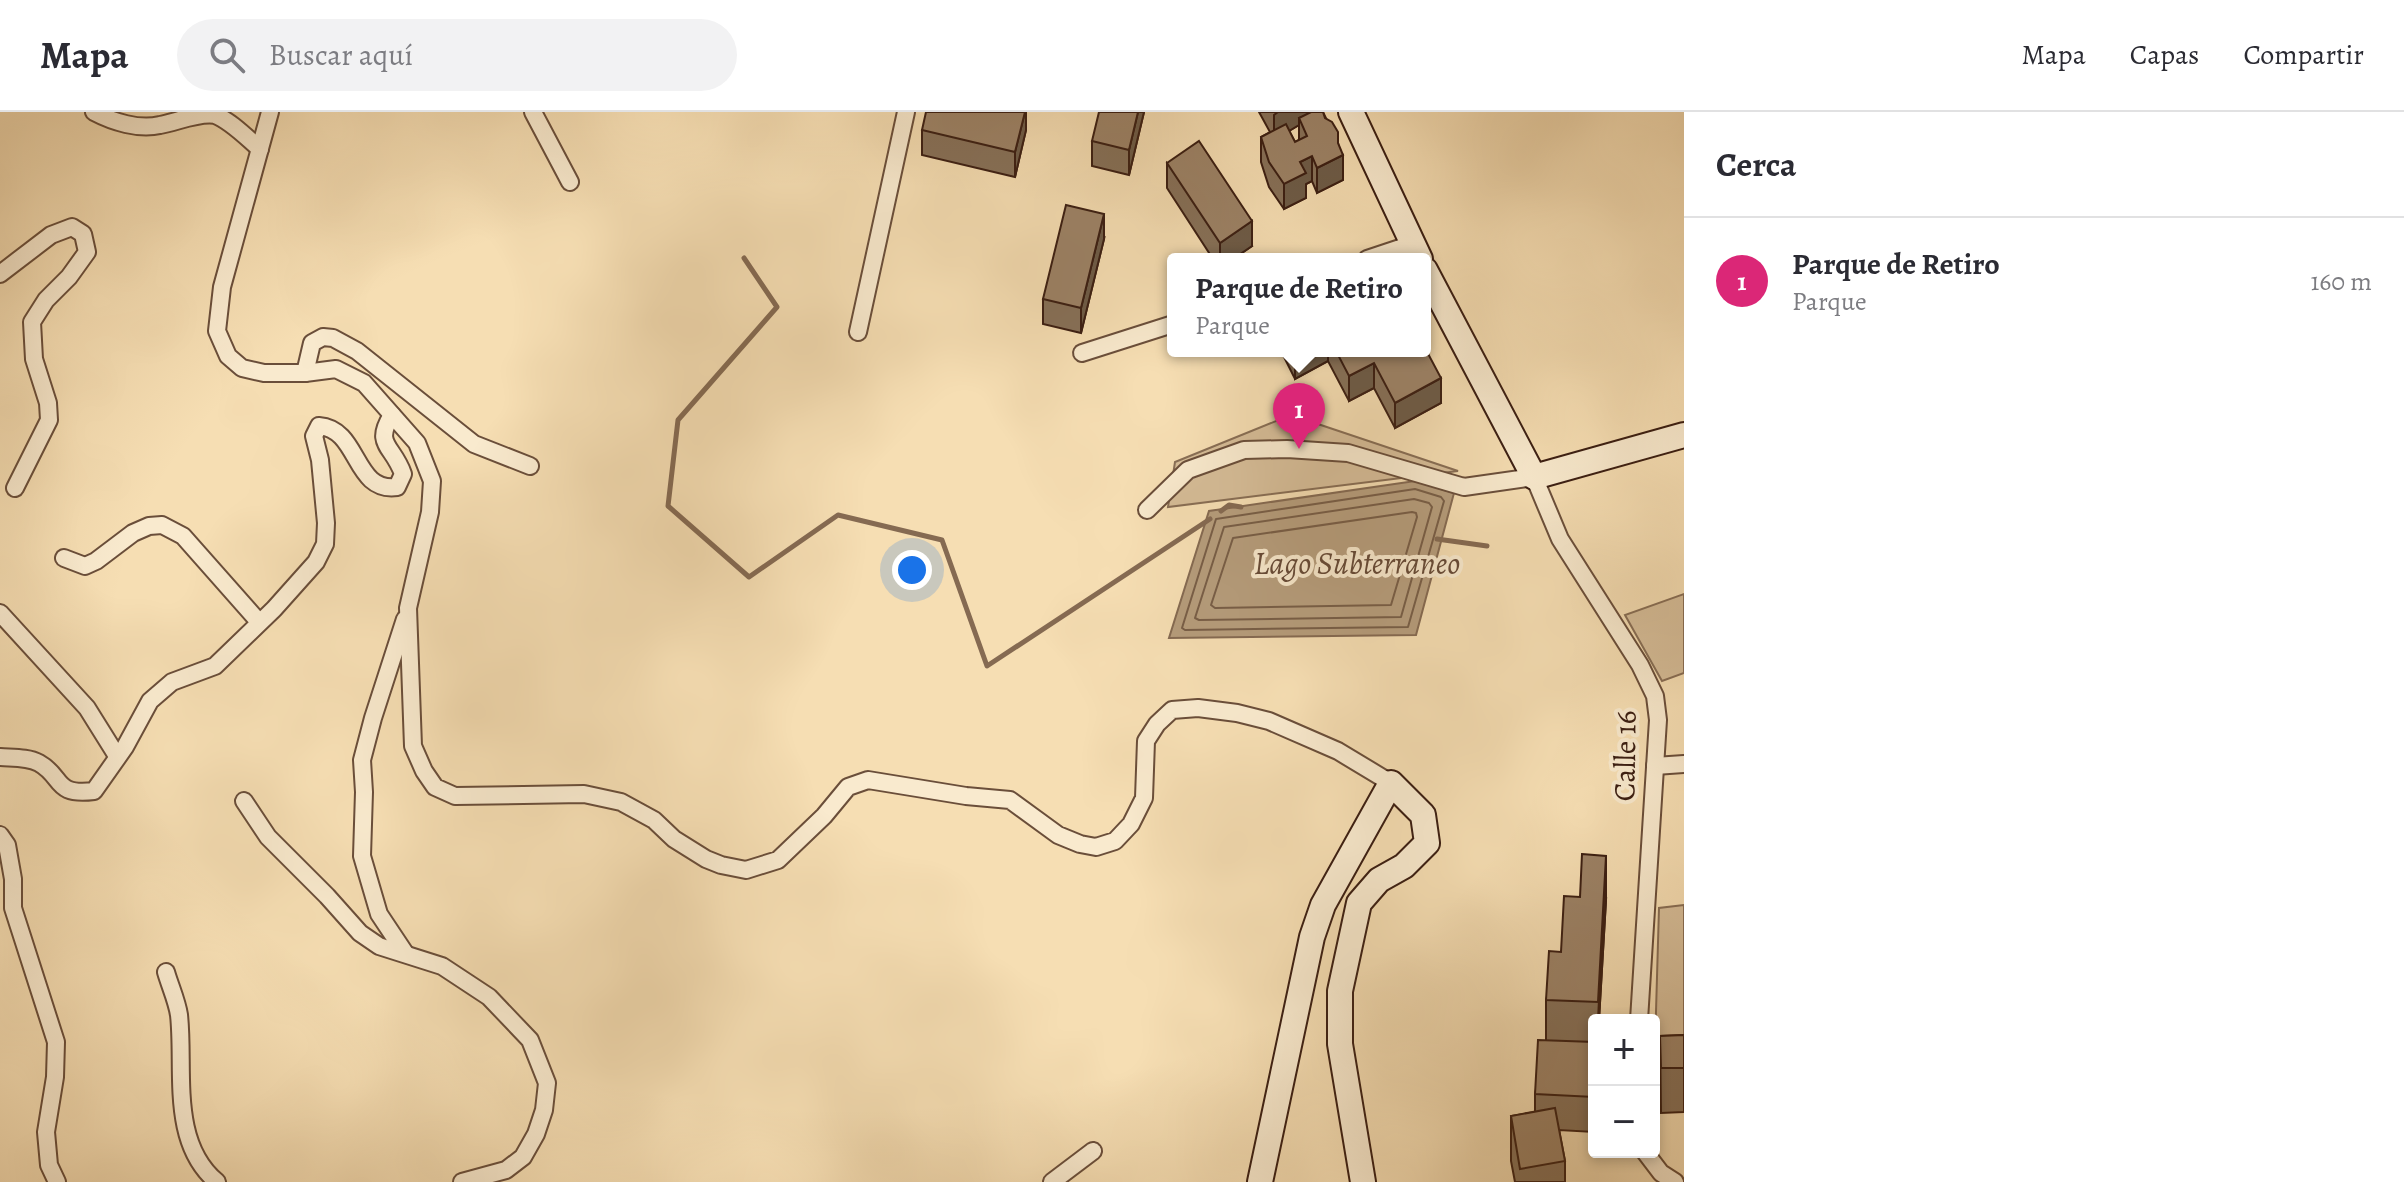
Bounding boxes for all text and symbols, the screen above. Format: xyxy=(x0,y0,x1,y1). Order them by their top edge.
search box xyxy=(177,19,737,91)
text: Mapa xyxy=(40,29,129,81)
icon: search xyxy=(205,33,249,77)
text: Buscar aquí xyxy=(269,35,413,75)
text: Mapa xyxy=(2021,36,2086,74)
text: Capas xyxy=(2130,36,2199,74)
text: Compartir xyxy=(2243,36,2364,74)
text: Cerca xyxy=(1716,141,1797,188)
text: Parque de Retiro xyxy=(1792,244,2000,284)
popup xyxy=(1167,253,1431,357)
text: 1 xyxy=(1737,264,1747,299)
text: 160 m xyxy=(2310,264,2372,299)
text: Parque de Retiro xyxy=(1195,268,1403,308)
text: Parque xyxy=(1792,284,1867,319)
text: Parque xyxy=(1195,308,1270,343)
pin: 1 xyxy=(1273,383,1325,449)
water label: Lago Subterraneo xyxy=(1254,541,1460,585)
your location xyxy=(892,550,932,590)
street label: Calle 16 xyxy=(1604,710,1646,802)
map controls xyxy=(1588,1014,1660,1158)
button: + xyxy=(1588,1014,1660,1086)
button: − xyxy=(1588,1086,1660,1158)

